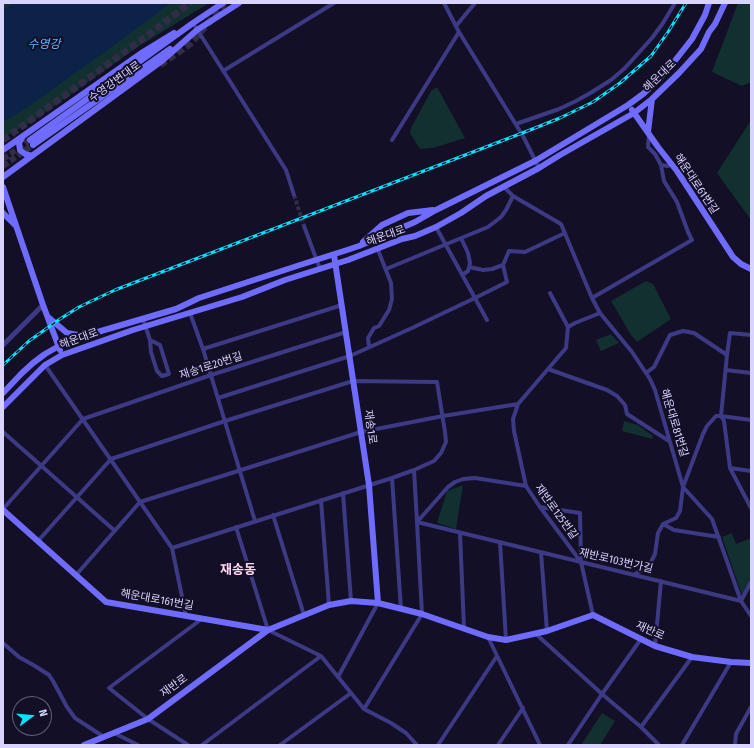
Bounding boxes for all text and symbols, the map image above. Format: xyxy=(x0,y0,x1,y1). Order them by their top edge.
water label: 수영강 xyxy=(27,38,61,52)
street label: 해운대로 xyxy=(641,57,679,95)
street label: 수영강변대로 xyxy=(87,59,143,105)
street label: 해운대로61번길 xyxy=(671,151,721,217)
street label: 해운대로 xyxy=(365,223,407,249)
street label: 해운대로 xyxy=(58,326,100,352)
street label: 재송1로20번길 xyxy=(178,350,244,382)
street label: 해운대로81번길 xyxy=(657,387,691,459)
street label: 재송1로 xyxy=(361,409,379,445)
street label: 재반로125번길 xyxy=(532,482,580,542)
street label: 재반로103번가길 xyxy=(578,546,654,576)
district label: 재송동 xyxy=(220,562,256,578)
street label: 해운대로161번길 xyxy=(119,587,195,613)
street label: 재반로 xyxy=(633,619,667,643)
street label: 재반로 xyxy=(158,672,190,700)
north arrow xyxy=(12,696,52,736)
text: N xyxy=(36,708,50,718)

